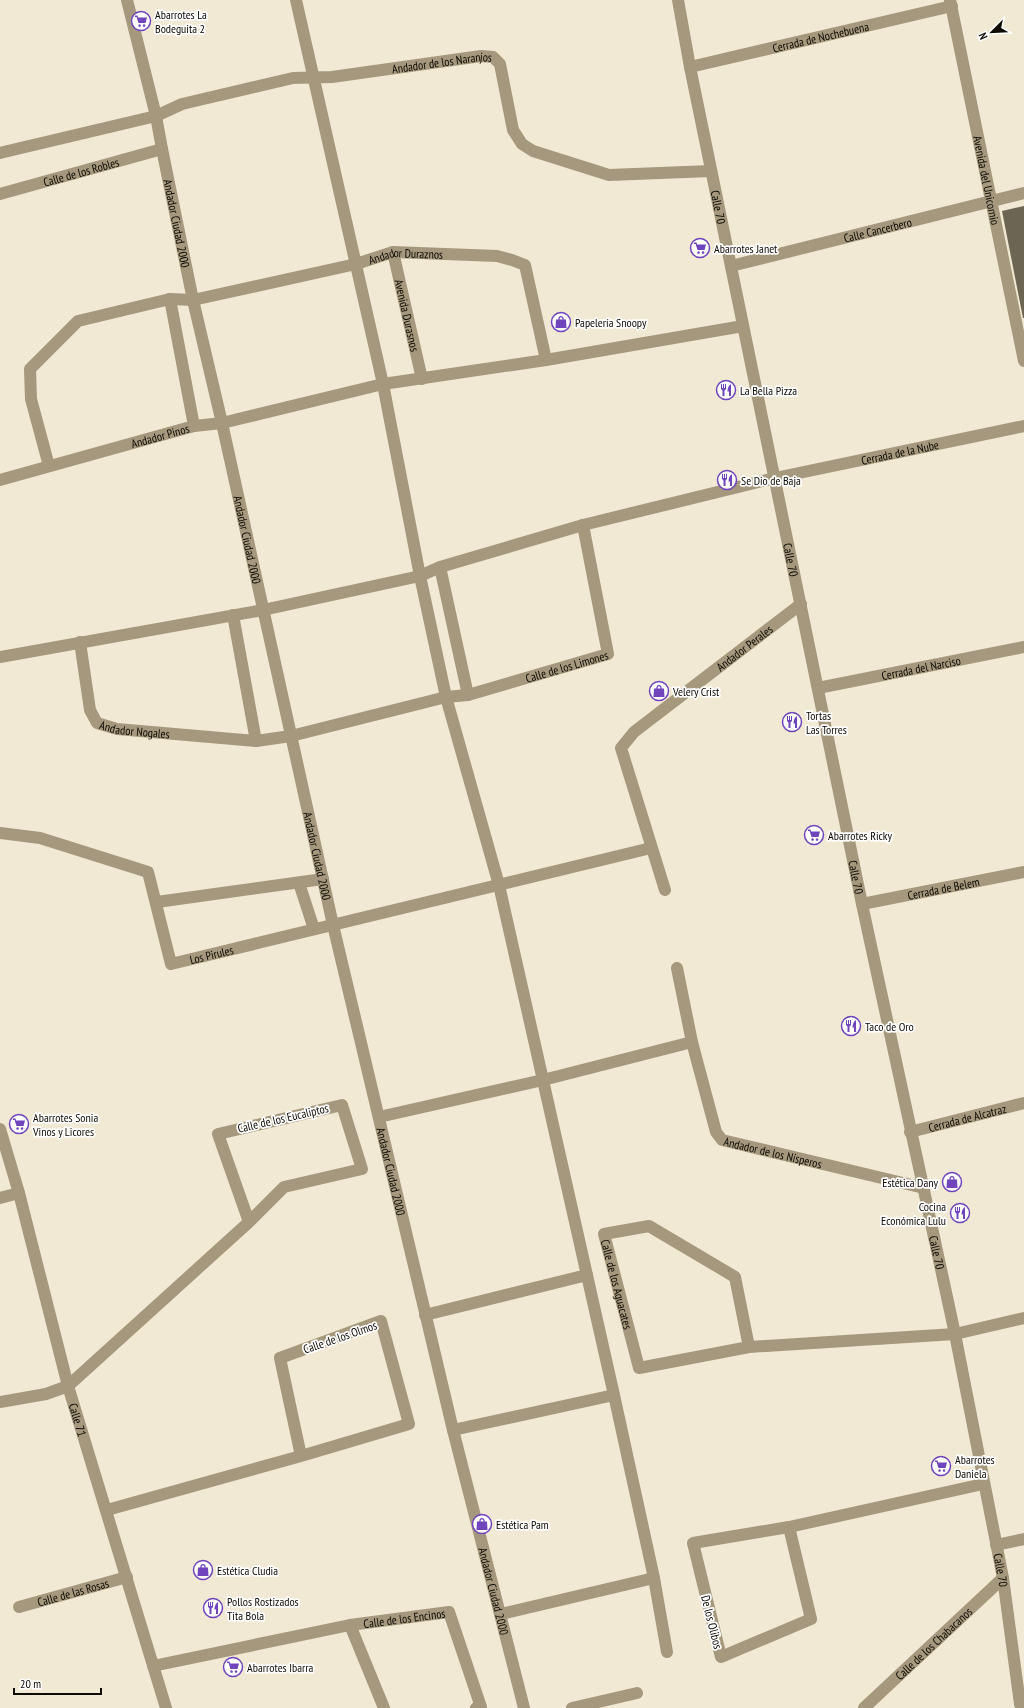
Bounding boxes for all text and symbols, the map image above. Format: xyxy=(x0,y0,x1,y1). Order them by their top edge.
place label: Abarrotes La Bodeguita 2 xyxy=(155,7,207,36)
supermarket icon: Abarrotes La Bodeguita 2 xyxy=(130,10,152,32)
north arrow xyxy=(972,12,1012,52)
street label: Cerrada de Nochebuena xyxy=(771,18,870,55)
text: N xyxy=(975,30,990,42)
street label: Andador de los Naranjos xyxy=(391,48,493,76)
street label: Avenida del Unicornio xyxy=(970,134,1003,226)
street label: Calle de los Robles xyxy=(41,154,121,189)
street label: Andador Ciudad 2000 xyxy=(161,178,194,269)
street label: Calle 70 xyxy=(708,189,730,225)
street label: Calle Cancerbero xyxy=(842,214,913,245)
supermarket icon: Abarrotes Janet xyxy=(689,237,711,259)
place label: Abarrotes Janet xyxy=(714,241,778,256)
street label: Andador Duraznos xyxy=(366,245,443,267)
street label: Avenida Durasnos xyxy=(392,278,423,353)
shop icon: Papelería Snoopy xyxy=(550,311,572,333)
place label: Papelería Snoopy xyxy=(575,315,647,330)
restaurant icon: La Bella Pizza xyxy=(715,379,737,401)
place label: La Bella Pizza xyxy=(740,383,797,398)
street label: Andador Pinos xyxy=(129,420,191,451)
street label: Cerrada de la Nube xyxy=(860,437,940,467)
restaurant icon: Se Dio de Baja xyxy=(716,469,738,491)
place label: Se Dio de Baja xyxy=(741,473,801,488)
street label: Andador Ciudad 2000 xyxy=(231,494,265,585)
street label: Calle 70 xyxy=(780,541,802,578)
street label: Andador Perales xyxy=(713,621,775,674)
street label: Calle de los Limones xyxy=(524,647,610,685)
street label: Cerrada del Narciso xyxy=(880,652,962,683)
shop icon: Velery Crist xyxy=(648,680,670,702)
place label: Velery Crist xyxy=(672,684,720,699)
place label: Tortas Las Torres xyxy=(806,708,847,737)
restaurant icon: Tortas Las Torres xyxy=(781,711,803,733)
street label: Andador Nogales xyxy=(98,717,170,741)
street label: Andador Ciudad 2000 xyxy=(301,810,335,901)
supermarket icon: Abarrotes Ricky xyxy=(803,824,825,846)
place label: Abarrotes Ricky xyxy=(828,828,892,843)
street label: Calle 70 xyxy=(846,859,867,895)
street label: Cerrada de Belem xyxy=(906,873,981,902)
street label: Los Pirules xyxy=(188,942,235,967)
restaurant icon: Taco de Oro xyxy=(840,1015,862,1037)
place label: Taco de Oro xyxy=(865,1019,914,1034)
street label: Calle de los Eucaliptos xyxy=(236,1100,330,1136)
street label: Cerrada de Alcatraz xyxy=(927,1100,1008,1135)
place label: Abarrotes Sonia Vinos y Licores xyxy=(32,1110,98,1139)
supermarket icon: Abarrotes Sonia Vinos y Licores xyxy=(8,1113,30,1135)
street label: Andador Ciudad 2000 xyxy=(374,1126,409,1217)
street label: Andador de los Nísperos xyxy=(722,1133,824,1171)
shop icon: Estética Dany xyxy=(941,1171,963,1193)
place label: Estética Dany xyxy=(882,1175,938,1190)
place label: Cocina Económica Lulu xyxy=(881,1199,946,1228)
restaurant icon: Cocina Económica Lulu xyxy=(949,1202,971,1224)
street label: Calle 70 xyxy=(926,1234,948,1271)
street label: Calle de los Aguacates xyxy=(598,1238,636,1331)
street label: Calle de los Olmos xyxy=(301,1317,379,1357)
street label: Calle 71 xyxy=(66,1401,90,1438)
place label: Abarrotes Daniela xyxy=(955,1452,995,1481)
supermarket icon: Abarrotes Daniela xyxy=(930,1455,952,1477)
shop icon: Estética Pam xyxy=(471,1513,493,1535)
place label: Estética Pam xyxy=(496,1517,549,1532)
street label: Andador Ciudad 2000 xyxy=(476,1546,513,1636)
street label: Calle 70 xyxy=(991,1552,1012,1588)
shop icon: Estética Cludia xyxy=(192,1559,214,1581)
place label: Estética Cludia xyxy=(217,1563,278,1578)
street label: Calle de las Rosas xyxy=(35,1575,110,1609)
place label: Pollos Rostizados Tita Bola xyxy=(227,1594,299,1623)
street label: De los Olibos xyxy=(698,1594,726,1650)
restaurant icon: Pollos Rostizados Tita Bola xyxy=(202,1597,224,1619)
street label: Calle de los Chabacanos xyxy=(892,1604,975,1683)
street label: Calle de los Encinos xyxy=(362,1605,446,1631)
supermarket icon: Abarrotes Ibarra xyxy=(222,1656,244,1678)
place label: Abarrotes Ibarra xyxy=(247,1660,314,1675)
scale bar xyxy=(14,1670,101,1696)
text: 20 m xyxy=(20,1676,41,1691)

